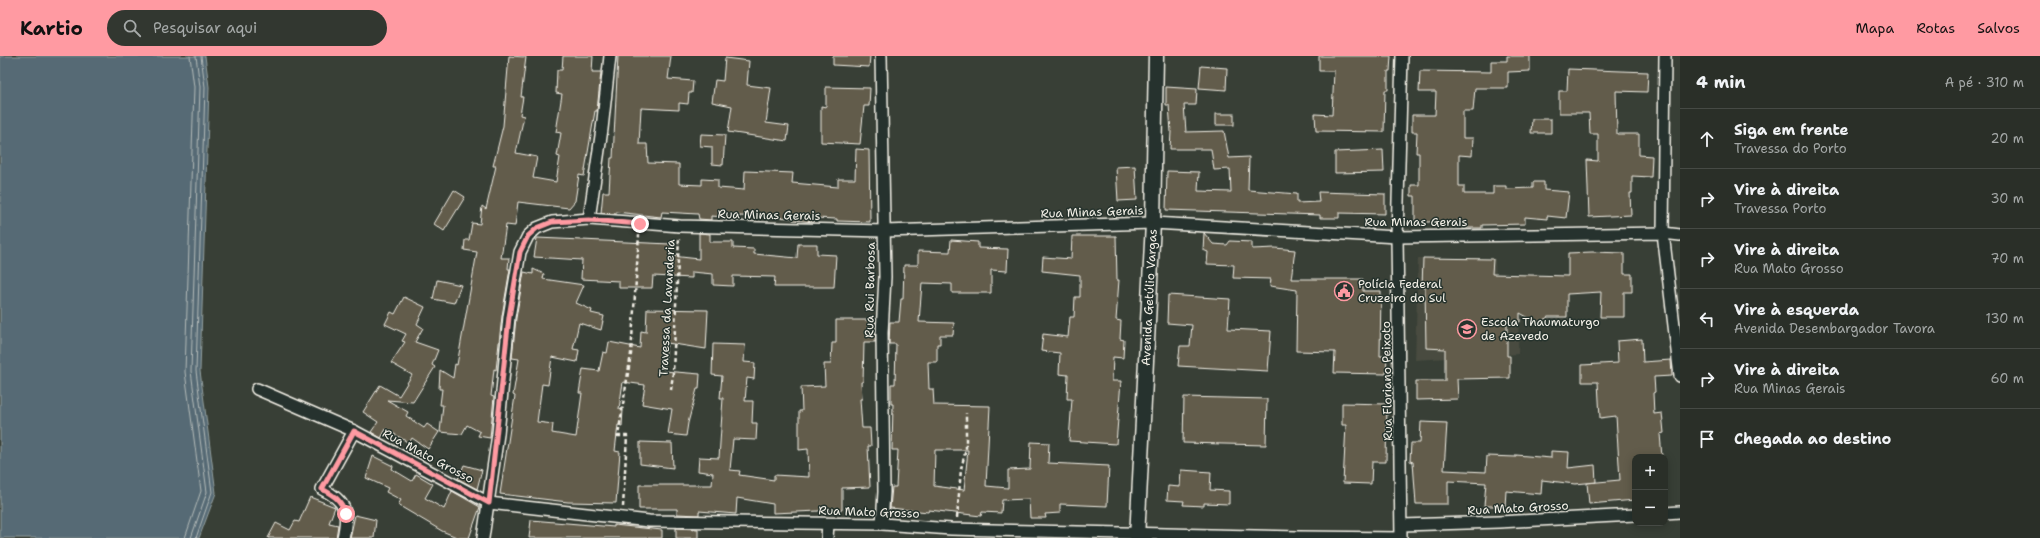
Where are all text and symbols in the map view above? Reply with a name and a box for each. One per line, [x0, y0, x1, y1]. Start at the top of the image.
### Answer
search box [107, 10, 387, 46]
text: Kartio [20, 16, 83, 41]
icon: search [121, 17, 143, 39]
text: Pesquisar aqui [153, 18, 257, 38]
text: Mapa [1855, 19, 1894, 37]
text: Rotas [1916, 19, 1955, 37]
text: Salvos [1977, 19, 2020, 37]
text: 4 min [1696, 71, 1746, 93]
text: A pé · 310 m [1945, 74, 2024, 91]
text: Siga em frente [1734, 120, 1849, 140]
icon: ahead [1696, 128, 1718, 150]
text: 20 m [1991, 130, 2024, 147]
text: Travessa do Porto [1734, 140, 1847, 157]
text: Vire à direita [1734, 180, 1839, 200]
icon: right [1696, 188, 1718, 210]
text: 30 m [1990, 190, 2024, 207]
text: Travessa Porto [1734, 200, 1826, 217]
street label: Rua Minas Gerais [1040, 202, 1144, 222]
street label: Rua Minas Gerais [717, 206, 821, 224]
street label: Rua Minas Gerais [1365, 214, 1468, 230]
route end [631, 215, 649, 233]
street label: Avenida Getúlio Vargas [1138, 228, 1161, 366]
street label: Travessa da Lavanderia [655, 238, 679, 377]
text: Vire à direita [1734, 240, 1839, 260]
street label: Rua Rui Barbosa [861, 241, 879, 338]
icon: right [1696, 248, 1718, 270]
text: 70 m [1990, 250, 2024, 267]
text: Rua Mato Grosso [1734, 260, 1844, 277]
place label: Polícia Federal Cruzeiro do Sul [1358, 276, 1446, 306]
public building icon: Polícia Federal Cruzeiro do Sul [1333, 280, 1355, 302]
text: Vire à esquerda [1734, 300, 1859, 320]
icon: left [1696, 308, 1718, 330]
text: 130 m [1986, 310, 2024, 327]
place label: Escola Thaumaturgo de Azevedo [1481, 314, 1600, 344]
school or university icon: Escola Thaumaturgo de Azevedo [1456, 318, 1478, 340]
text: Avenida Desembargador Tavora [1734, 320, 1935, 337]
street label: Rua Floriano Peixoto [1378, 321, 1396, 441]
text: Vire à direita [1734, 360, 1839, 380]
icon: right [1696, 368, 1718, 390]
text: 60 m [1991, 370, 2024, 387]
text: Rua Minas Gerais [1734, 380, 1846, 397]
street label: Rua Mato Grosso [380, 425, 476, 487]
icon: arrive [1696, 428, 1718, 450]
text: Chegada ao destino [1734, 429, 1891, 449]
map controls [1632, 454, 1668, 526]
button: + [1632, 454, 1668, 490]
button: − [1632, 490, 1668, 526]
street label: Rua Mato Grosso [1467, 497, 1569, 519]
street label: Rua Mato Grosso [818, 502, 920, 522]
route start [337, 505, 355, 523]

